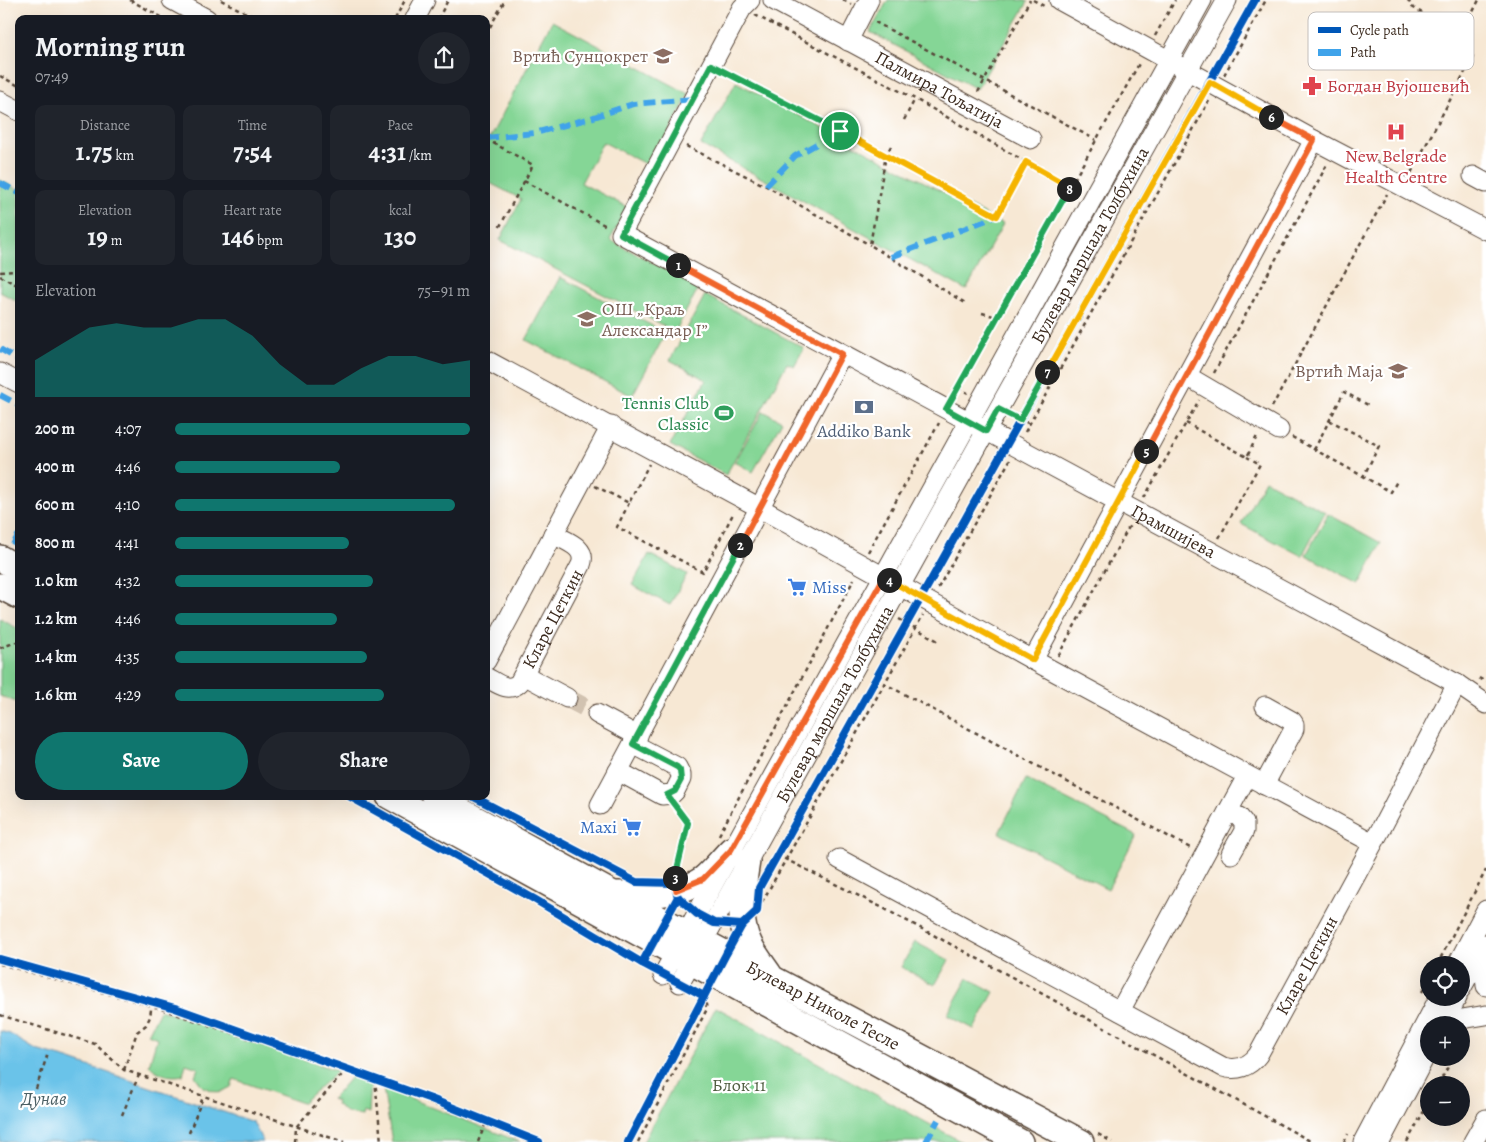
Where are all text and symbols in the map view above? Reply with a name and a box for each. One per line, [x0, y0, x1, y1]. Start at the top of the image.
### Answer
legend [1308, 12, 1474, 70]
text: Cycle path [1350, 21, 1410, 40]
text: Morning run [35, 28, 185, 66]
button: share [418, 32, 470, 84]
text: Path [1350, 43, 1377, 62]
place label: Вртић Сунцокрет [512, 44, 648, 68]
school or university icon: Вртић Сунцокрет [652, 45, 674, 67]
street label: Палмира Тољатија [871, 45, 1009, 134]
text: 07:49 [35, 66, 69, 88]
place label: Богдан Вујошевић [1327, 74, 1470, 98]
pharmacy icon: Богдан Вујошевић [1301, 75, 1323, 97]
pin: 6 [1258, 104, 1284, 130]
text: 6 [1268, 108, 1275, 127]
pin [819, 110, 861, 152]
text: Distance [80, 116, 130, 135]
text: Time [238, 116, 267, 135]
text: Pace [387, 116, 413, 135]
icon: arrive [826, 117, 854, 145]
hospital icon: New Belgrade Health Centre [1385, 121, 1407, 143]
text: 1.75 [76, 135, 113, 169]
text: 7:54 [233, 135, 272, 169]
text: 4:31 [368, 135, 406, 169]
street label: Булевар маршала Толбухина [1025, 142, 1155, 348]
place label: New Belgrade Health Centre [1345, 144, 1447, 189]
text: km [113, 146, 134, 165]
text: /km [406, 146, 432, 165]
pin: 8 [1056, 176, 1082, 202]
text: 8 [1066, 180, 1073, 199]
text: Elevation [78, 201, 132, 220]
text: Heart rate [223, 201, 282, 220]
text: kcal [389, 201, 411, 220]
text: 19 [87, 220, 108, 254]
text: 146 [222, 220, 254, 254]
text: 130 [384, 220, 416, 254]
text: m [108, 231, 122, 250]
text: bpm [254, 231, 283, 250]
pin: 1 [666, 252, 690, 278]
text: 1 [676, 256, 681, 275]
text: Elevation [35, 280, 96, 302]
text: 75–91 m [417, 280, 470, 302]
place label: ОШ „Краљ Александар I” [601, 297, 708, 342]
school or university icon: ОШ „Краљ Александар I” [576, 308, 598, 330]
place label: Вртић Маја [1295, 359, 1384, 383]
pin: 7 [1034, 360, 1060, 384]
school or university icon: Вртић Маја [1387, 360, 1409, 382]
text: 7 [1045, 363, 1050, 382]
place label: Tennis Club Classic [622, 391, 709, 436]
bank icon: Addiko Bank [853, 396, 875, 418]
sports icon: Tennis Club Classic [713, 402, 735, 424]
text: 200 m [35, 418, 75, 440]
text: 4:07 [115, 418, 141, 440]
place label: Addiko Bank [816, 419, 911, 443]
pin: 5 [1134, 438, 1158, 464]
text: 5 [1144, 442, 1149, 461]
text: 400 m [35, 456, 75, 478]
text: 4:46 [115, 456, 141, 478]
text: 600 m [35, 494, 75, 516]
text: 4:10 [115, 494, 140, 516]
street label: Грамшијева [1127, 499, 1221, 564]
text: 800 m [35, 532, 75, 554]
text: 4:41 [115, 532, 139, 554]
pin: 2 [728, 532, 752, 558]
text: 2 [737, 536, 744, 555]
street label: Кларе Цеткин [517, 565, 589, 673]
pin: 4 [876, 568, 902, 592]
text: 1.0 km [35, 570, 78, 592]
text: 4:32 [115, 570, 140, 592]
text: 4 [886, 571, 893, 590]
place label: Miss [812, 575, 847, 599]
supermarket icon: Miss [786, 576, 808, 598]
street label: Булевар маршала Толбухина [770, 600, 899, 807]
text: 1.2 km [35, 608, 77, 630]
text: 4:46 [115, 608, 141, 630]
text: 1.4 km [35, 646, 77, 668]
text: 4:35 [115, 646, 140, 668]
text: 1.6 km [35, 684, 77, 706]
text: 4:29 [115, 684, 141, 706]
button: Save [35, 732, 248, 790]
button: Share [258, 732, 470, 790]
place label: Maxi [580, 815, 617, 839]
supermarket icon: Maxi [621, 816, 643, 838]
pin: 3 [662, 866, 688, 890]
text: 3 [672, 869, 679, 888]
street label: Кларе Цеткин [1270, 912, 1343, 1019]
street label: Булевар Николе Тесле [742, 955, 904, 1056]
map controls [1420, 956, 1470, 1126]
button: locate [1420, 956, 1470, 1006]
button: + [1420, 1016, 1470, 1066]
park label: Блок 11 [712, 1073, 766, 1097]
button: − [1420, 1076, 1470, 1126]
water label: Дунав [19, 1086, 67, 1112]

